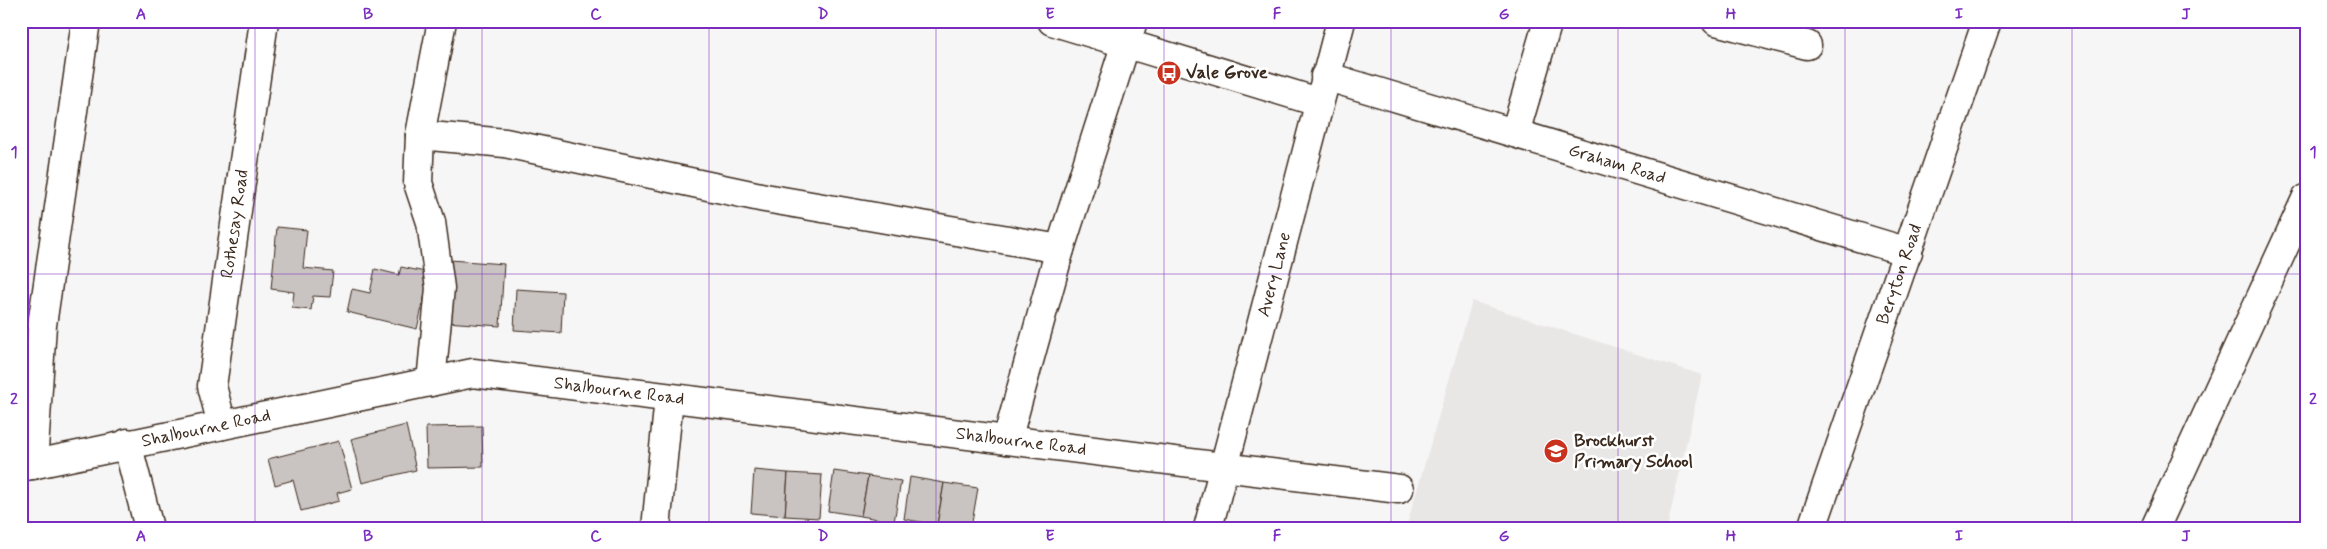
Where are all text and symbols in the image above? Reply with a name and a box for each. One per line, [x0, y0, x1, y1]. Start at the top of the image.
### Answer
text: A [136, 4, 146, 25]
text: B [363, 4, 373, 25]
text: C [590, 4, 602, 25]
text: D [817, 4, 829, 25]
text: E [1045, 4, 1055, 25]
text: F [1273, 4, 1282, 25]
text: G [1499, 4, 1510, 25]
text: H [1726, 4, 1737, 25]
text: I [1955, 4, 1964, 25]
text: J [2181, 4, 2191, 25]
bus stop icon: Vale Grove [1156, 60, 1182, 86]
place label: Vale Grove [1186, 61, 1268, 85]
street label: Graham Road [1565, 138, 1669, 190]
text: 1 [10, 142, 18, 163]
text: 1 [2309, 142, 2317, 163]
street label: Rothesay Road [215, 168, 255, 280]
street label: Beryton Road [1871, 221, 1928, 328]
street label: Avery Lane [1252, 230, 1297, 320]
street label: Shalbourne Road [552, 371, 686, 411]
text: 2 [10, 389, 18, 410]
text: 2 [2309, 389, 2317, 410]
street label: Shalbourne Road [139, 403, 273, 454]
street label: Shalbourne Road [954, 422, 1088, 462]
place label: Brockhurst Primary School [1574, 429, 1693, 474]
school or university icon: Brockhurst Primary School [1543, 438, 1569, 464]
text: A [136, 526, 146, 547]
text: B [363, 526, 373, 547]
text: C [590, 526, 602, 547]
text: D [817, 526, 829, 547]
text: E [1045, 526, 1055, 547]
text: F [1273, 526, 1282, 547]
text: G [1499, 526, 1510, 547]
text: H [1726, 526, 1737, 547]
text: I [1955, 526, 1964, 547]
text: J [2181, 526, 2191, 547]

